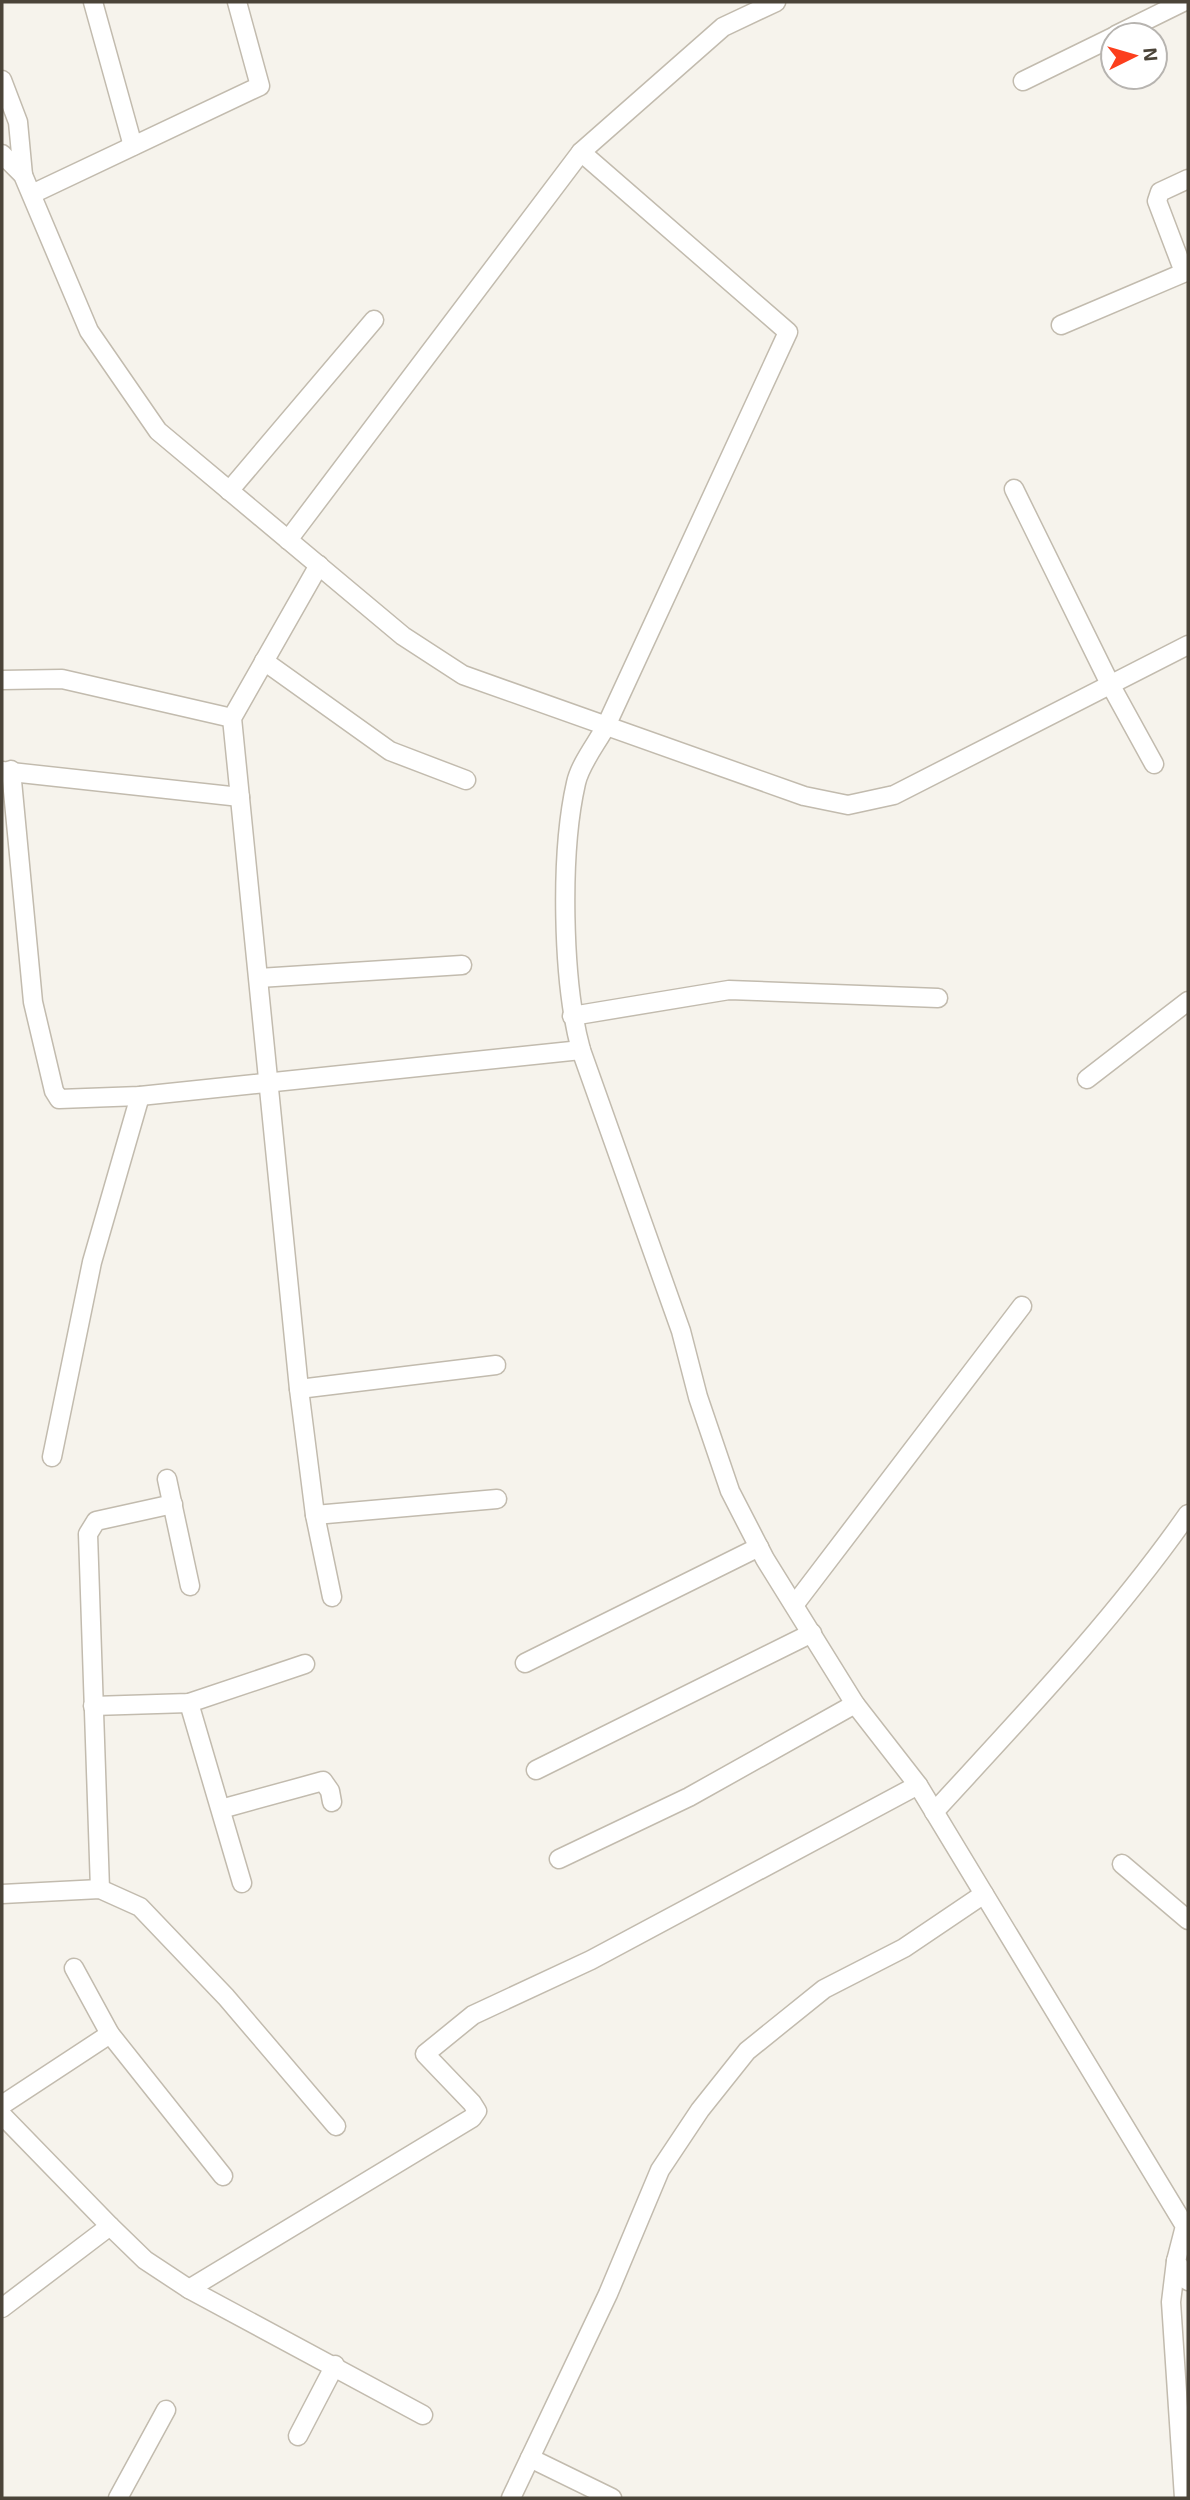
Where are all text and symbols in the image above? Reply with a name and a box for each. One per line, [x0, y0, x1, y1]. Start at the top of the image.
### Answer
north arrow [1099, 21, 1169, 91]
text: N [1139, 47, 1163, 62]

